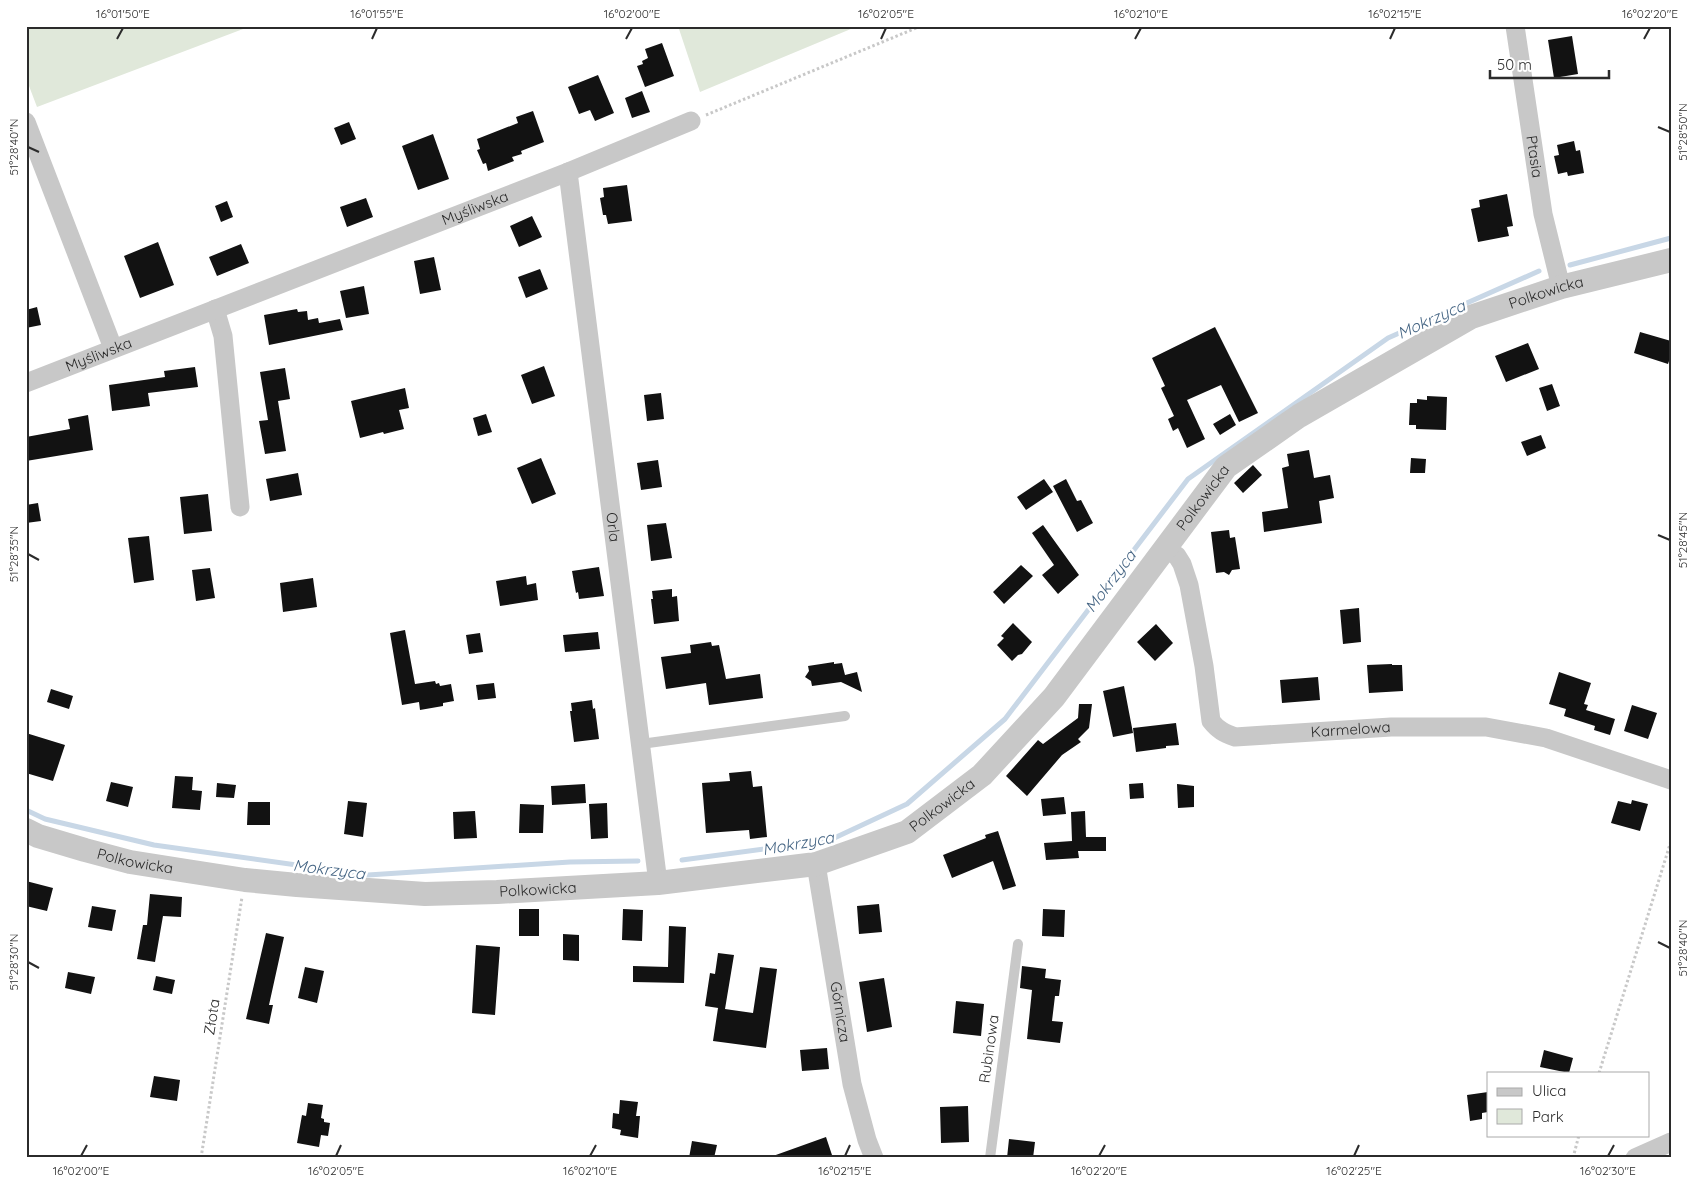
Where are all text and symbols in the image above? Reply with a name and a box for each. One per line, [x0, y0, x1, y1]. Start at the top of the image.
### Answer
text: 16°01'50"E [96, 6, 150, 21]
text: 16°01'55"E [350, 6, 404, 21]
text: 16°02'00"E [604, 6, 661, 21]
text: 16°02'05"E [858, 6, 914, 21]
text: 16°02'10"E [1114, 6, 1168, 21]
text: 16°02'15"E [1368, 6, 1422, 21]
text: 16°02'20"E [1622, 6, 1678, 21]
scale bar [1490, 48, 1608, 80]
text: 50 m [1497, 55, 1532, 74]
text: 51°28'50"N [1675, 103, 1690, 161]
text: 51°28'40"N [6, 118, 21, 176]
street label: Ptasia [1522, 134, 1547, 179]
street label: Myśliwska [439, 186, 511, 229]
street label: Polkowicka [1506, 272, 1585, 313]
water label: Mokrzyca [1394, 295, 1469, 343]
street label: Myśliwska [62, 333, 135, 376]
street label: Polkowicka [1172, 461, 1233, 534]
street label: Orla [602, 511, 625, 543]
text: 51°28'45"N [1675, 512, 1690, 568]
text: 51°28'35"N [6, 526, 21, 582]
water label: Mokrzyca [1080, 545, 1141, 616]
street label: Karmelowa [1310, 717, 1391, 741]
street label: Polkowicka [905, 774, 978, 836]
water label: Mokrzyca [761, 827, 837, 859]
street label: Polkowicka [95, 844, 175, 878]
water label: Mokrzyca [292, 855, 367, 883]
street label: Polkowicka [499, 878, 577, 901]
text: 51°28'40"N [1675, 919, 1690, 977]
text: 51°28'30"N [6, 933, 21, 991]
street label: Górnicza [826, 980, 855, 1044]
street label: Złota [199, 997, 224, 1036]
street label: Rubinowa [974, 1013, 1003, 1084]
legend [1487, 1072, 1650, 1136]
text: Ulica [1532, 1081, 1566, 1100]
text: Park [1532, 1107, 1564, 1126]
text: 16°02'00"E [53, 1163, 110, 1178]
text: 16°02'05"E [308, 1163, 364, 1178]
text: 16°02'10"E [563, 1163, 617, 1178]
text: 16°02'15"E [818, 1163, 872, 1178]
text: 16°02'20"E [1071, 1163, 1127, 1178]
text: 16°02'25"E [1326, 1163, 1382, 1178]
text: 16°02'30"E [1580, 1163, 1636, 1178]

